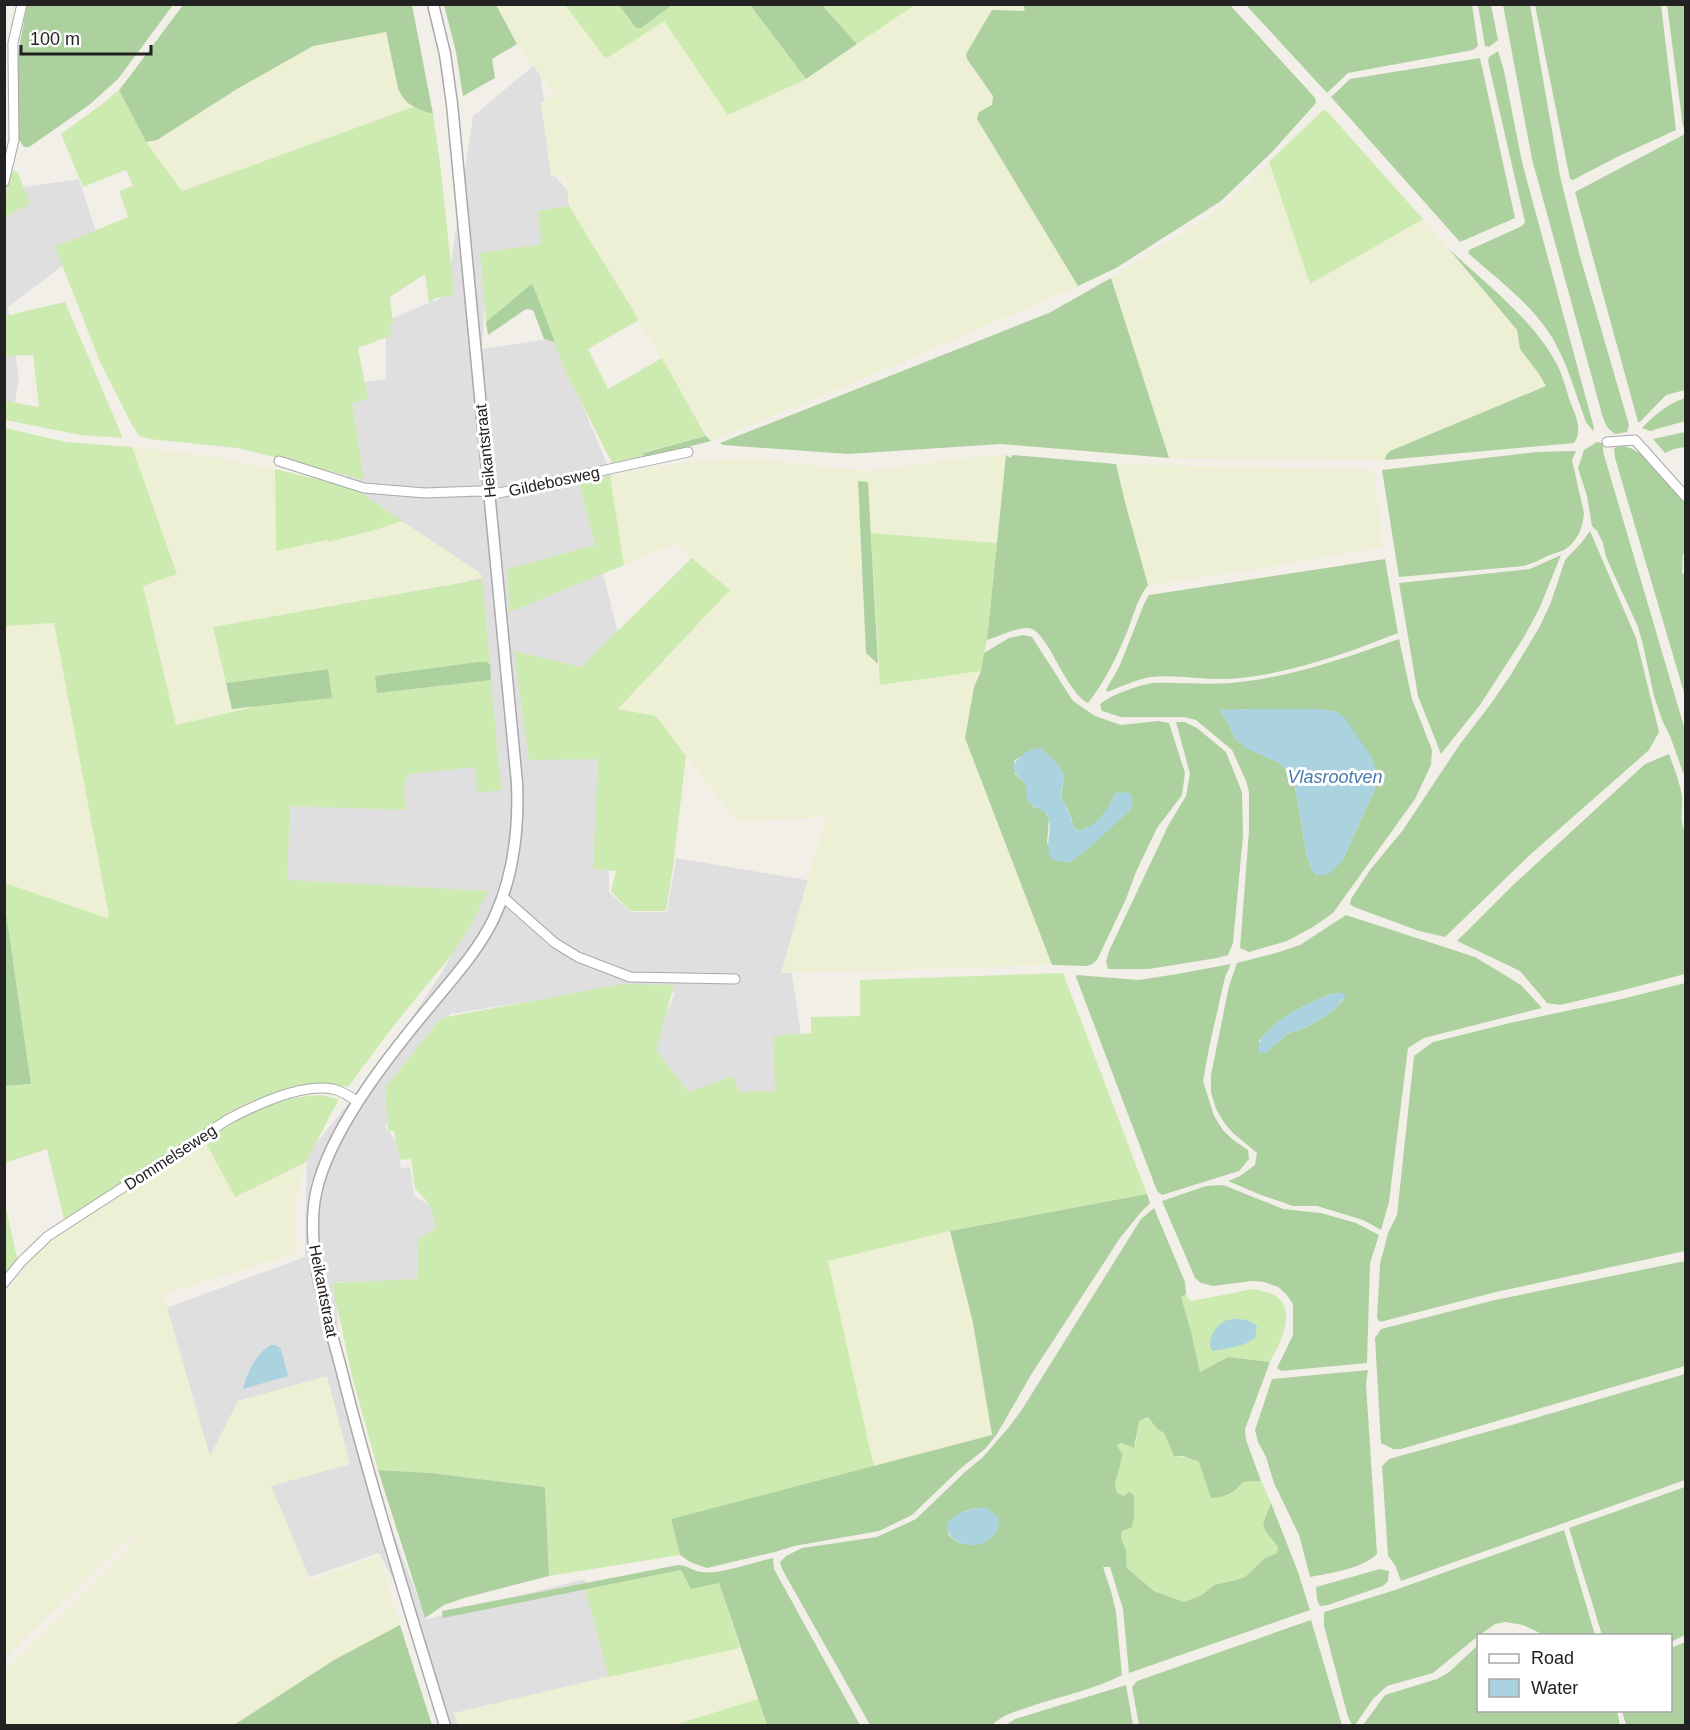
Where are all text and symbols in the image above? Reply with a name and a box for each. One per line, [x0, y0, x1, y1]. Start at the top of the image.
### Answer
scale bar [21, 18, 152, 56]
text: 100 m [30, 29, 80, 49]
street label: Heikantstraat [472, 403, 499, 499]
street label: Gildebosweg [507, 464, 601, 499]
water label: Vlasrootven [1287, 767, 1383, 787]
street label: Dommelseweg [121, 1121, 219, 1193]
street label: Heikantstraat [306, 1243, 341, 1340]
legend [1477, 1634, 1672, 1712]
text: Road [1531, 1648, 1574, 1668]
text: Water [1531, 1678, 1578, 1698]

